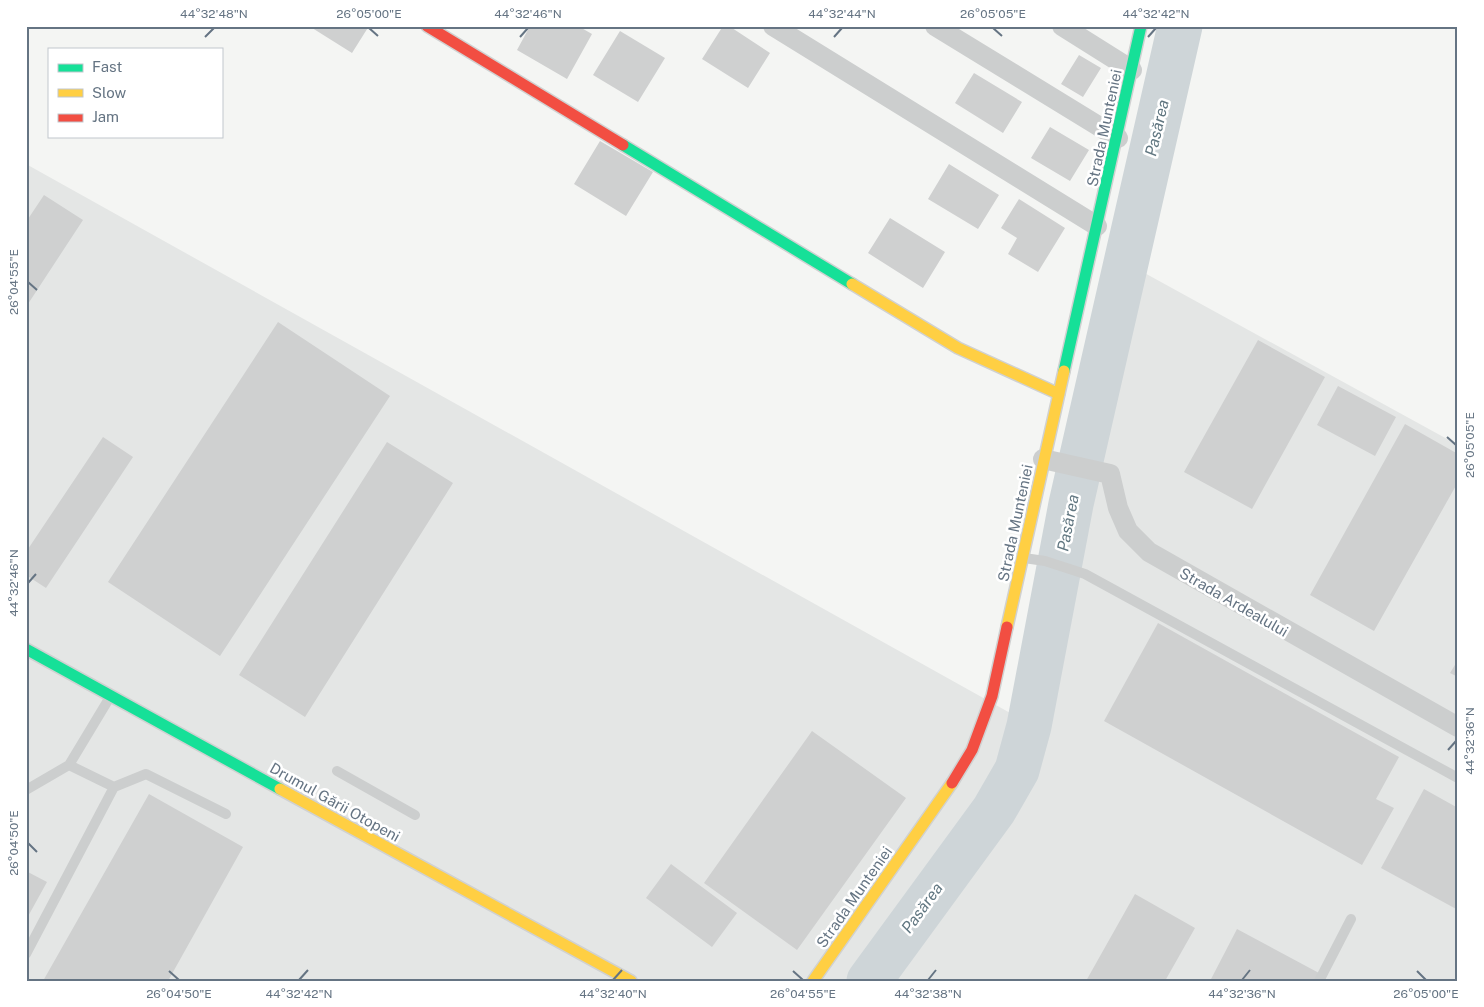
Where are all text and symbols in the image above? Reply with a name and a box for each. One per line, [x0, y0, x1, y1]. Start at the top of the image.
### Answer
text: 44°32'48"N [180, 7, 248, 21]
text: 26°05'00"E [336, 7, 402, 21]
text: 44°32'46"N [494, 7, 562, 21]
text: 44°32'44"N [808, 7, 876, 21]
text: 26°05'05"E [960, 7, 1026, 21]
text: 44°32'42"N [1122, 7, 1190, 21]
legend [48, 48, 222, 138]
text: Fast [92, 58, 122, 75]
street label: Strada Munteniei [1083, 68, 1125, 188]
text: Slow [92, 84, 127, 101]
water label: Pasărea [1141, 98, 1173, 158]
text: Jam [92, 108, 119, 125]
text: 26°04'55"E [7, 249, 21, 315]
text: 26°05'05"E [1463, 412, 1477, 478]
street label: Strada Munteniei [994, 463, 1036, 583]
water label: Pasărea [1053, 493, 1083, 553]
text: 44°32'46"N [7, 549, 21, 617]
street label: Strada Ardealului [1177, 564, 1291, 640]
text: 44°32'36"N [1463, 707, 1477, 775]
street label: Drumul Gării Otopeni [267, 759, 403, 845]
text: 26°04'50"E [7, 810, 21, 876]
street label: Strada Munteniei [813, 843, 895, 951]
water label: Pasărea [897, 879, 947, 937]
text: 26°04'50"E [146, 987, 212, 1001]
text: 44°32'42"N [265, 987, 333, 1001]
text: 44°32'40"N [579, 987, 647, 1001]
text: 26°04'55"E [770, 987, 836, 1001]
text: 44°32'38"N [894, 987, 962, 1001]
text: 44°32'36"N [1208, 987, 1276, 1001]
text: 26°05'00"E [1393, 987, 1459, 1001]

